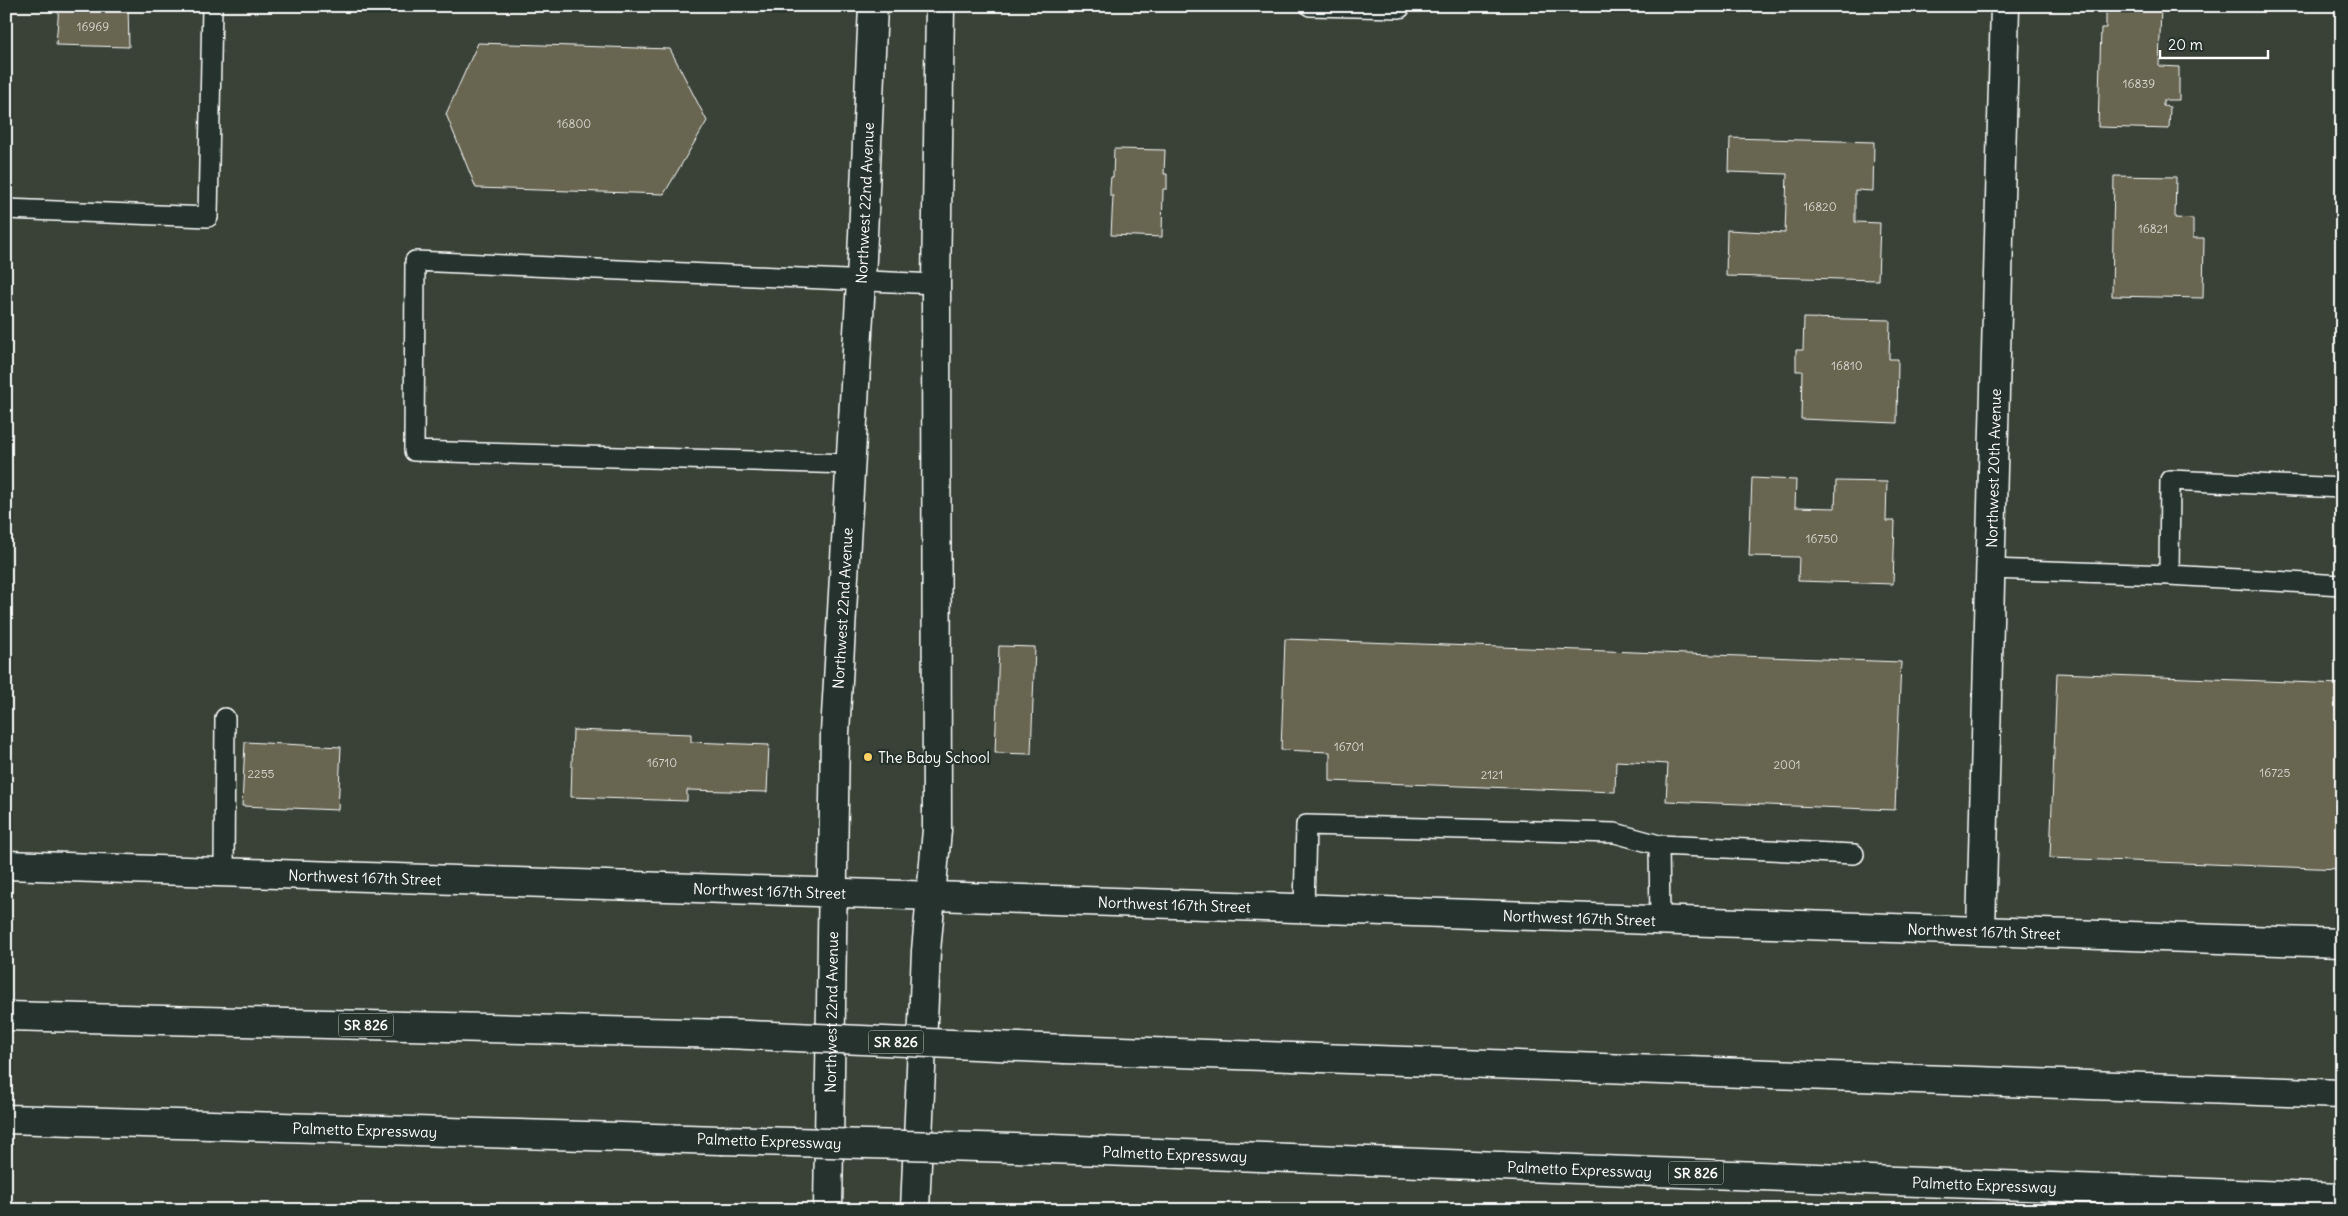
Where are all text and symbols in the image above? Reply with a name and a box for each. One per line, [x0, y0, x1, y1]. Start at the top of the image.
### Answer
house number: 16969 [77, 19, 109, 34]
scale bar [2160, 28, 2268, 60]
text: 20 m [2168, 35, 2203, 54]
house number: 16839 [2123, 76, 2155, 91]
house number: 16800 [557, 116, 591, 131]
street label: Northwest 22nd Avenue [851, 122, 877, 284]
house number: 16820 [1803, 199, 1837, 214]
house number: 16821 [2138, 221, 2168, 236]
house number: 16810 [1831, 358, 1863, 373]
street label: Northwest 20th Avenue [1981, 388, 2005, 548]
street label: Northwest 22nd Avenue [828, 527, 856, 690]
house number: 16750 [1806, 531, 1838, 546]
house number: 16701 [1334, 739, 1364, 754]
place label: The Baby School [878, 748, 990, 767]
marker: The Baby School [862, 751, 874, 763]
house number: 16710 [647, 755, 677, 770]
house number: 2001 [1773, 757, 1801, 772]
house number: 16725 [2259, 765, 2291, 780]
house number: 2255 [248, 766, 275, 781]
house number: 2121 [1481, 767, 1503, 782]
street label: Northwest 167th Street [288, 865, 442, 889]
street label: Northwest 167th Street [693, 878, 846, 903]
street label: Northwest 167th Street [1098, 892, 1251, 916]
street label: Northwest 167th Street [1502, 905, 1656, 930]
street label: Northwest 167th Street [1907, 919, 2061, 943]
street label: Northwest 22nd Avenue [820, 931, 842, 1093]
road number: SR 826 [338, 1014, 394, 1036]
road number: SR 826 [868, 1030, 924, 1054]
street label: Palmetto Expressway [292, 1118, 438, 1141]
street label: Palmetto Expressway [696, 1129, 842, 1153]
street label: Palmetto Expressway [1102, 1141, 1248, 1166]
street label: Palmetto Expressway [1507, 1157, 1652, 1181]
road number: SR 826 [1668, 1162, 1724, 1184]
street label: Palmetto Expressway [1912, 1172, 2057, 1197]

